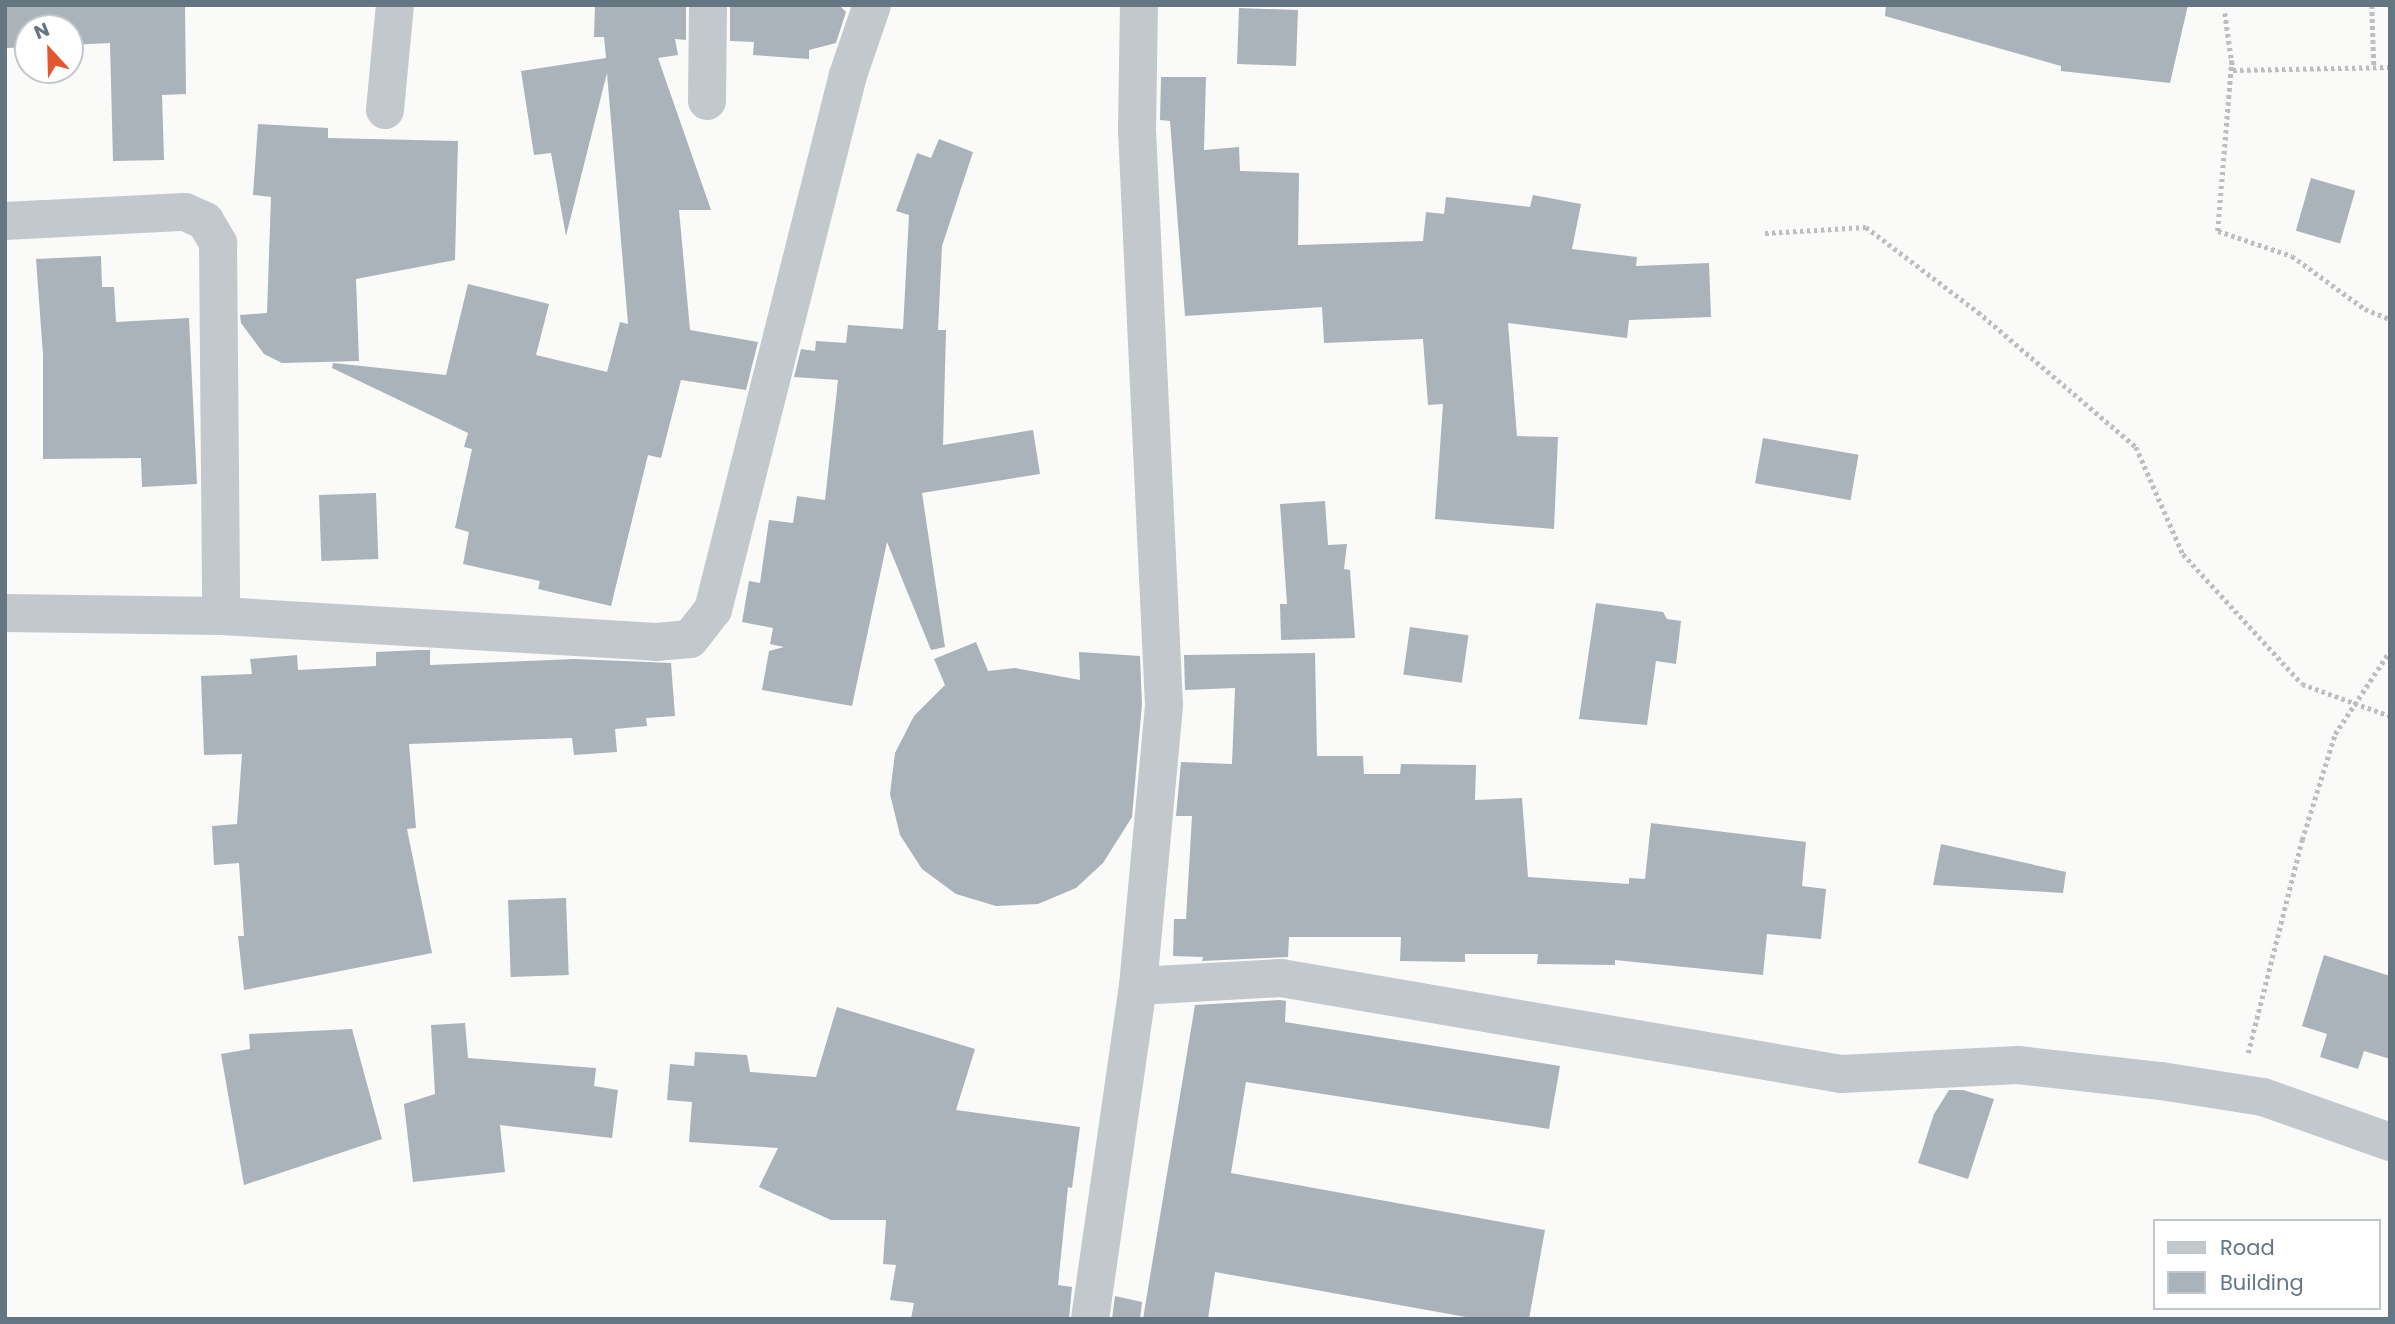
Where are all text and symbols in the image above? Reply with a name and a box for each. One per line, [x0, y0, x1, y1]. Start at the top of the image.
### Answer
north arrow [14, 14, 84, 84]
text: N [30, 16, 53, 46]
legend [2154, 1219, 2381, 1310]
text: Road [2220, 1233, 2275, 1262]
text: Building [2220, 1268, 2304, 1297]

